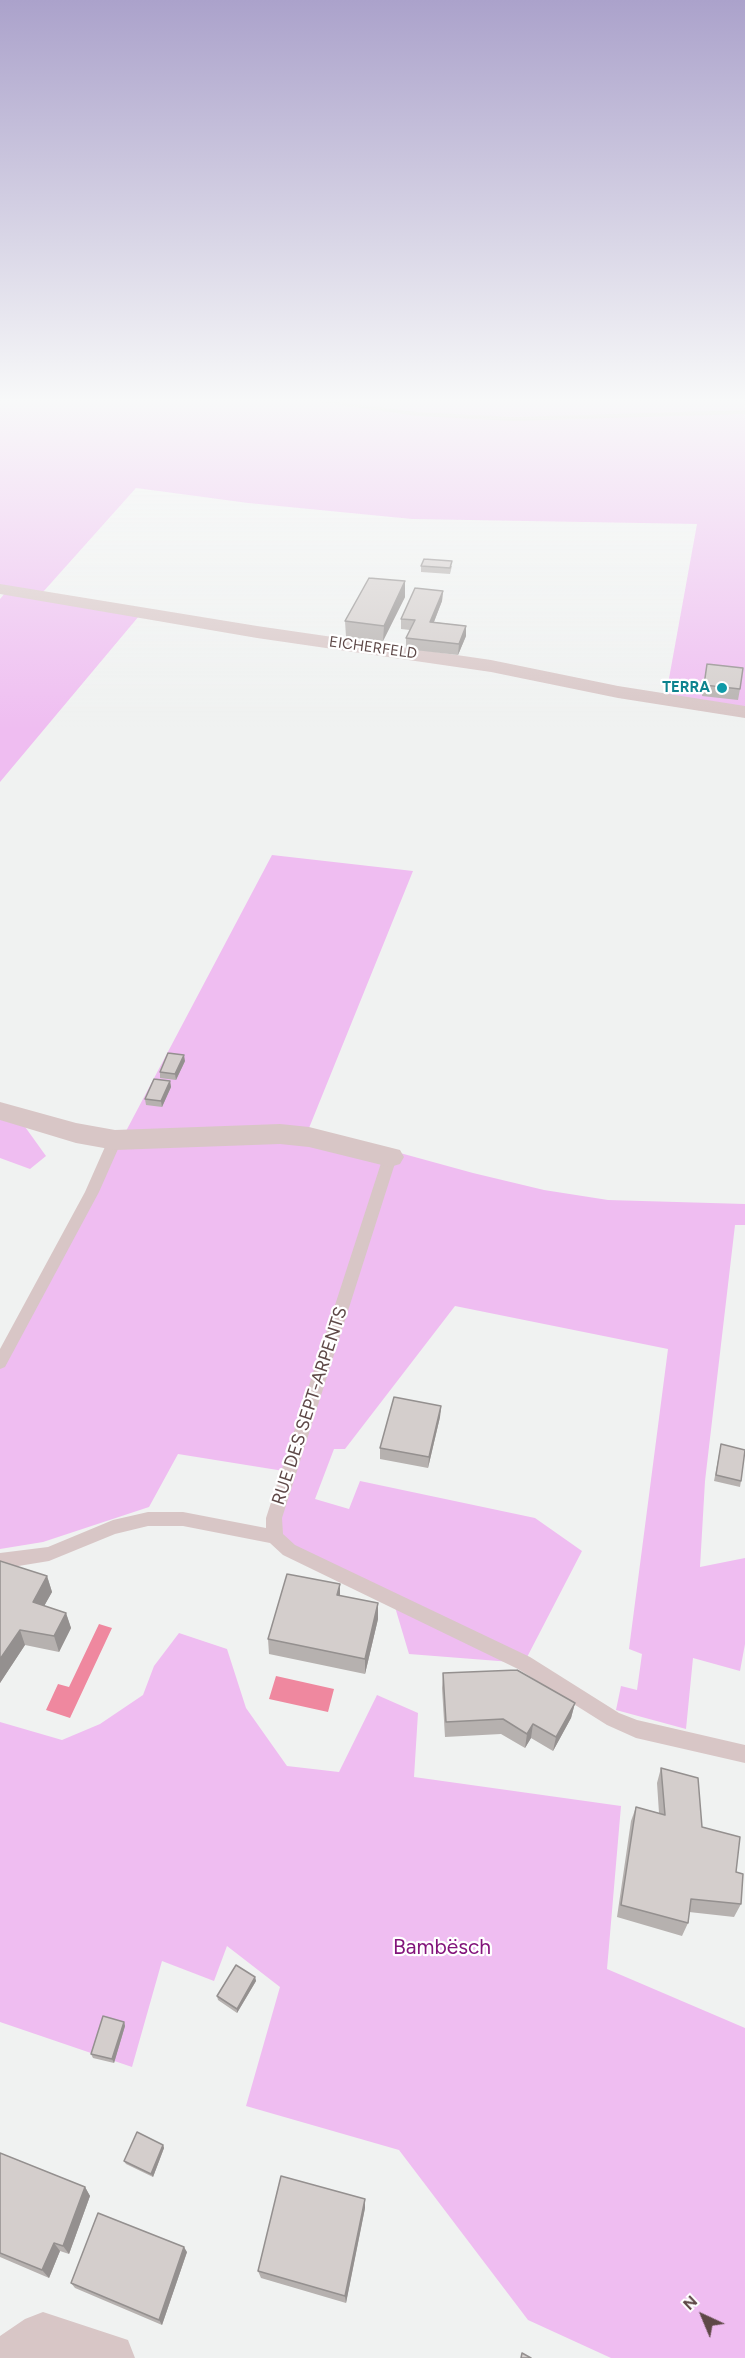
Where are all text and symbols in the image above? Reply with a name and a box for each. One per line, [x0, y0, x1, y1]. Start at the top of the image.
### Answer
street label: EICHERFELD [328, 633, 418, 663]
place label: TERRA [662, 679, 710, 697]
marker: TERRA [715, 681, 729, 695]
street label: RUE DES SEPT-ARPENTS [268, 1304, 352, 1508]
park label: Bambësch [393, 1935, 491, 1961]
north arrow [673, 2286, 733, 2346]
text: N [679, 2292, 701, 2314]

